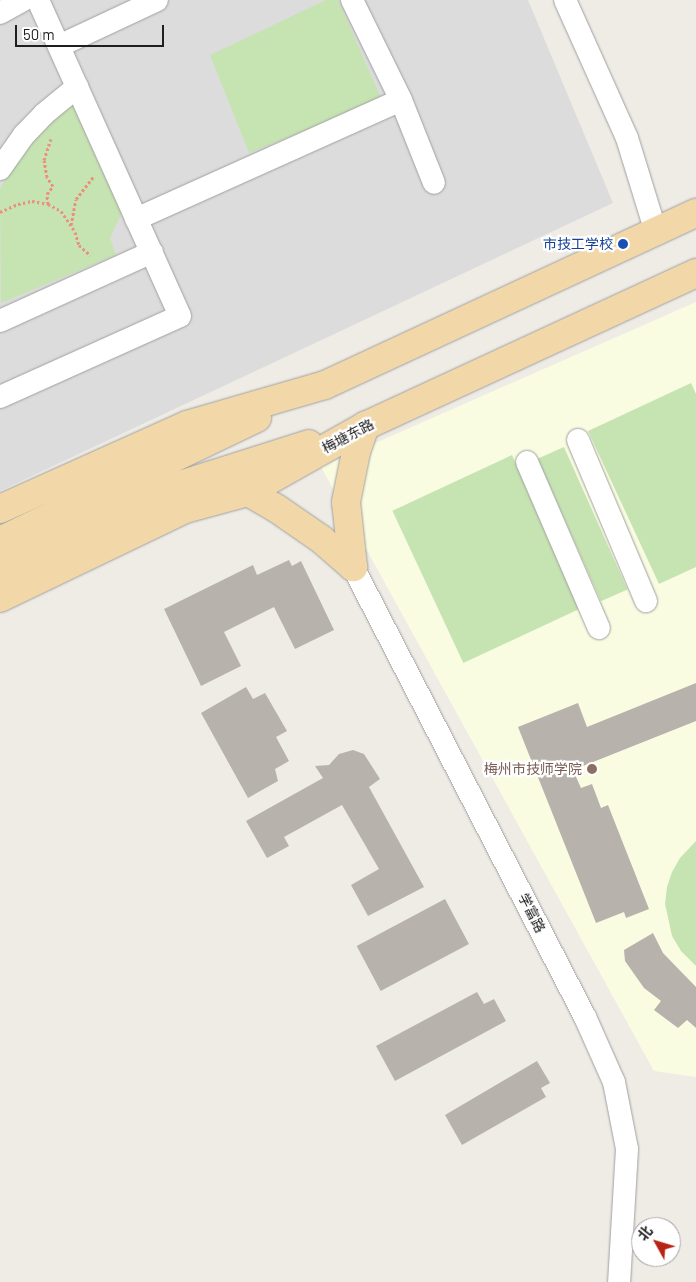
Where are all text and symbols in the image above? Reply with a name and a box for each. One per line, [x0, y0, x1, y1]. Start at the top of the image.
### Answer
scale bar [18, 15, 166, 47]
text: 50 m [23, 25, 55, 43]
place label: 市技工学校 [543, 236, 613, 252]
marker: 市技工学校 [617, 238, 629, 250]
street label: 梅塘东路 [319, 415, 377, 457]
place label: 梅州市技师学院 [484, 761, 582, 777]
marker: 梅州市技师学院 [586, 763, 598, 775]
street label: 学富路 [515, 890, 549, 936]
north arrow [631, 1217, 681, 1267]
text: 北 [634, 1222, 656, 1244]

